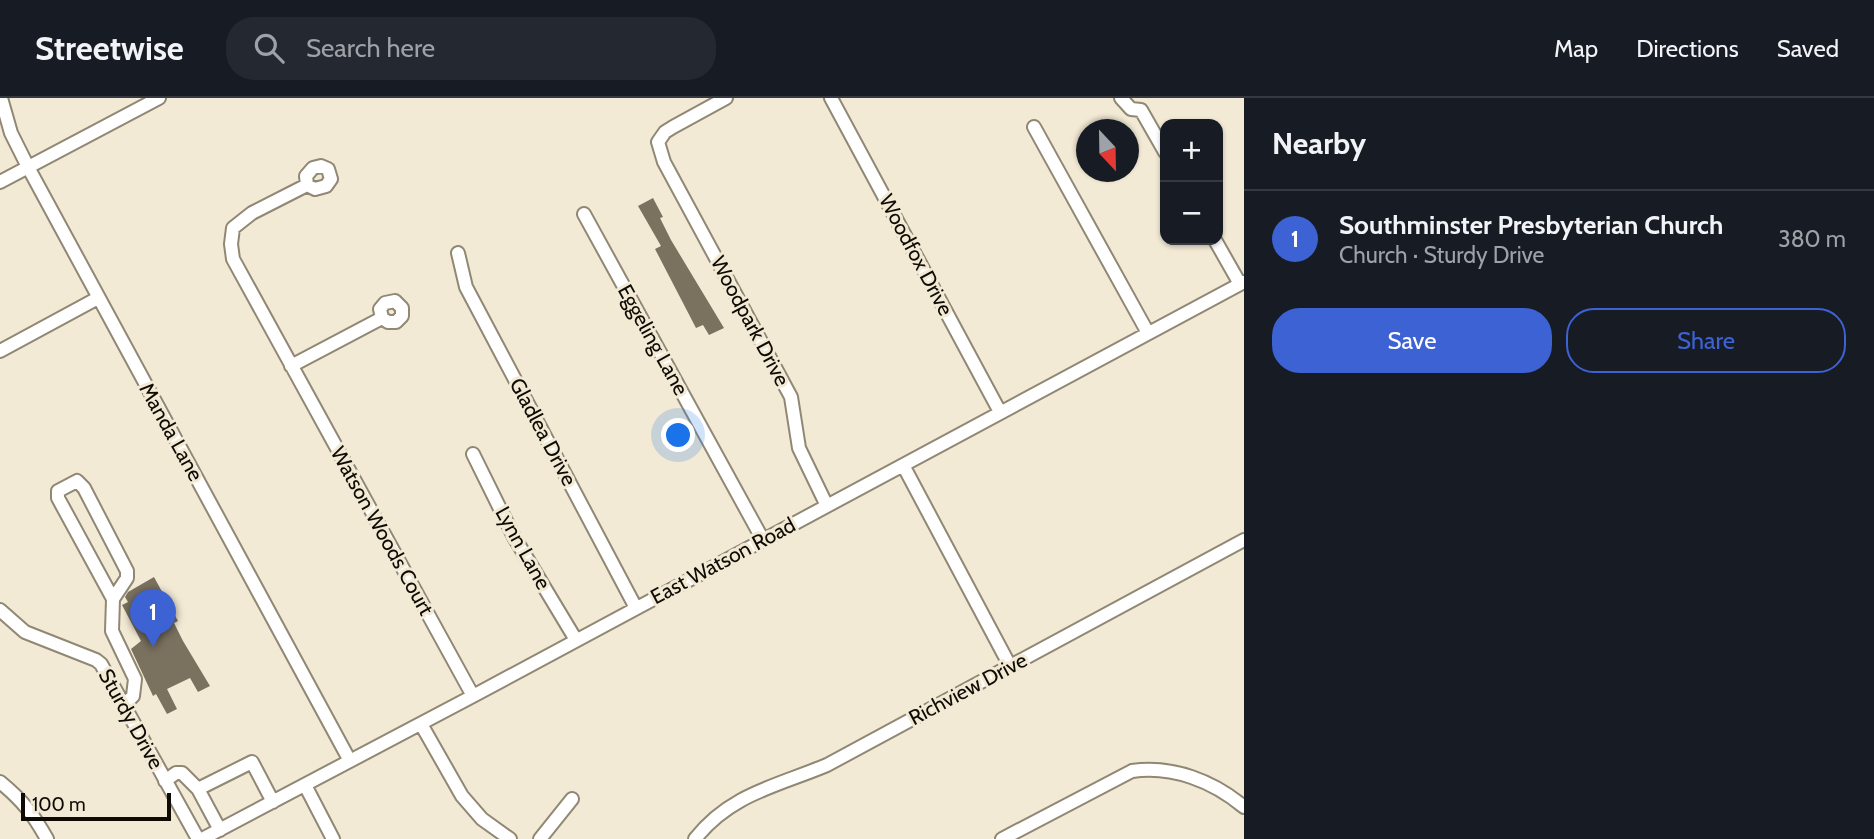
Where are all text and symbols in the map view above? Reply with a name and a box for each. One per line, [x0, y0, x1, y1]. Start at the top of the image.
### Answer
search box [226, 17, 716, 80]
text: Streetwise [35, 28, 184, 68]
icon: search [250, 29, 288, 67]
text: Search here [306, 32, 435, 64]
text: Map [1554, 34, 1598, 63]
text: Directions [1636, 34, 1739, 63]
text: Saved [1777, 34, 1839, 63]
north arrow [1076, 119, 1139, 182]
map controls [1160, 119, 1223, 245]
button: + [1160, 119, 1223, 182]
text: Nearby [1272, 125, 1366, 162]
button: − [1160, 182, 1223, 245]
street label: Woodfox Drive [874, 190, 959, 320]
text: Southminster Presbyterian Church [1339, 209, 1723, 241]
text: 1 [1291, 225, 1299, 253]
text: 380 m [1778, 225, 1846, 253]
text: Church · Sturdy Drive [1339, 241, 1544, 269]
street label: Woodpark Drive [706, 252, 795, 390]
street label: Eggeling Lane [613, 280, 694, 400]
button: Save [1272, 308, 1552, 373]
button: Share [1566, 308, 1846, 373]
street label: Gladlea Drive [505, 374, 582, 490]
street label: Manda Lane [134, 378, 209, 485]
your location [661, 418, 695, 452]
street label: Watson Woods Court [326, 442, 439, 619]
street label: Lynn Lane [490, 502, 557, 594]
street label: East Watson Road [646, 512, 799, 609]
pin: 1 [130, 589, 176, 647]
street label: Richview Drive [904, 647, 1031, 730]
street label: Sturdy Drive [94, 664, 169, 773]
scale bar [21, 790, 172, 822]
text: 100 m [32, 793, 86, 816]

